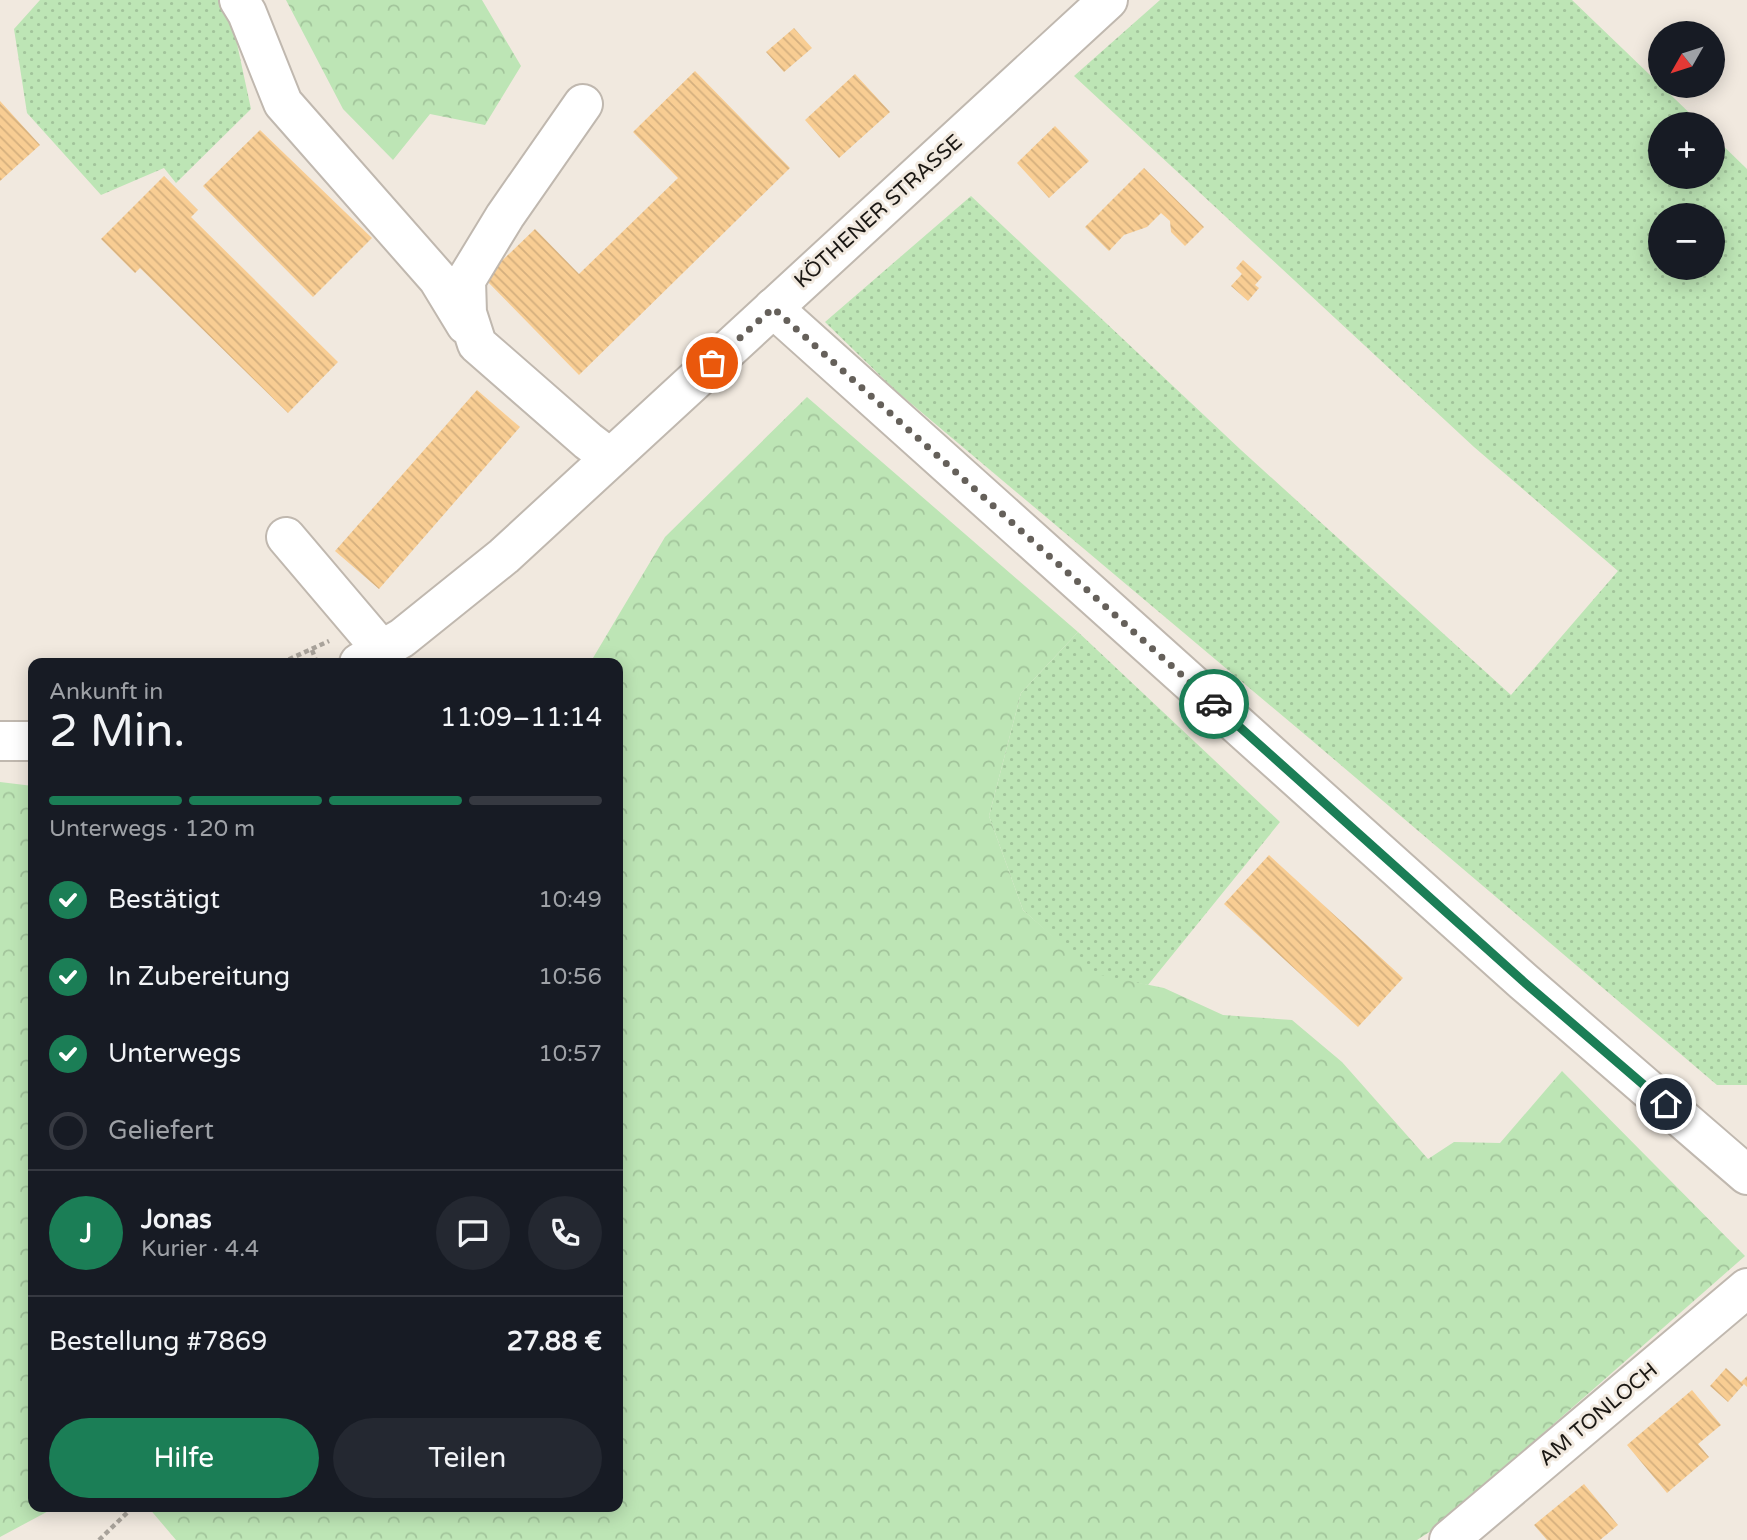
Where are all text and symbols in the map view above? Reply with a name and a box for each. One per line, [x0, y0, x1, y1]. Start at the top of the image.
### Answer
north arrow [1648, 21, 1726, 98]
map controls [1648, 21, 1725, 280]
button: + [1648, 112, 1725, 189]
street label: KÖTHENER STRASSE [789, 129, 968, 293]
button: − [1648, 203, 1725, 280]
pin [682, 333, 742, 393]
icon: bag [693, 344, 731, 382]
courier [1179, 669, 1249, 739]
text: Ankunft in [49, 678, 163, 706]
icon: car [1195, 685, 1233, 723]
text: 11:09–11:14 [440, 702, 602, 733]
text: 2 Min. [49, 704, 185, 759]
text: Unterwegs · 120 m [49, 815, 255, 843]
icon: check [49, 881, 87, 919]
text: Bestätigt [108, 884, 220, 915]
text: 10:49 [538, 886, 602, 914]
icon: check [49, 958, 87, 996]
text: In Zubereitung [108, 961, 290, 992]
text: 10:56 [538, 963, 602, 991]
icon: check [49, 1035, 87, 1073]
text: Unterwegs [108, 1038, 241, 1069]
text: 10:57 [538, 1040, 602, 1068]
pin [1636, 1074, 1696, 1134]
icon: home [1647, 1085, 1685, 1123]
text: Geliefert [108, 1115, 214, 1146]
button: chat [436, 1196, 510, 1270]
button: phone [528, 1196, 602, 1270]
text: Jonas [141, 1204, 212, 1235]
text: J [80, 1218, 92, 1249]
text: Kurier · 4.4 [141, 1235, 259, 1263]
text: Bestellung #7869 [49, 1326, 267, 1357]
text: 27.88 € [507, 1326, 602, 1357]
street label: AM TONLOCH [1534, 1357, 1663, 1471]
button: Hilfe [49, 1418, 319, 1498]
button: Teilen [333, 1418, 602, 1498]

